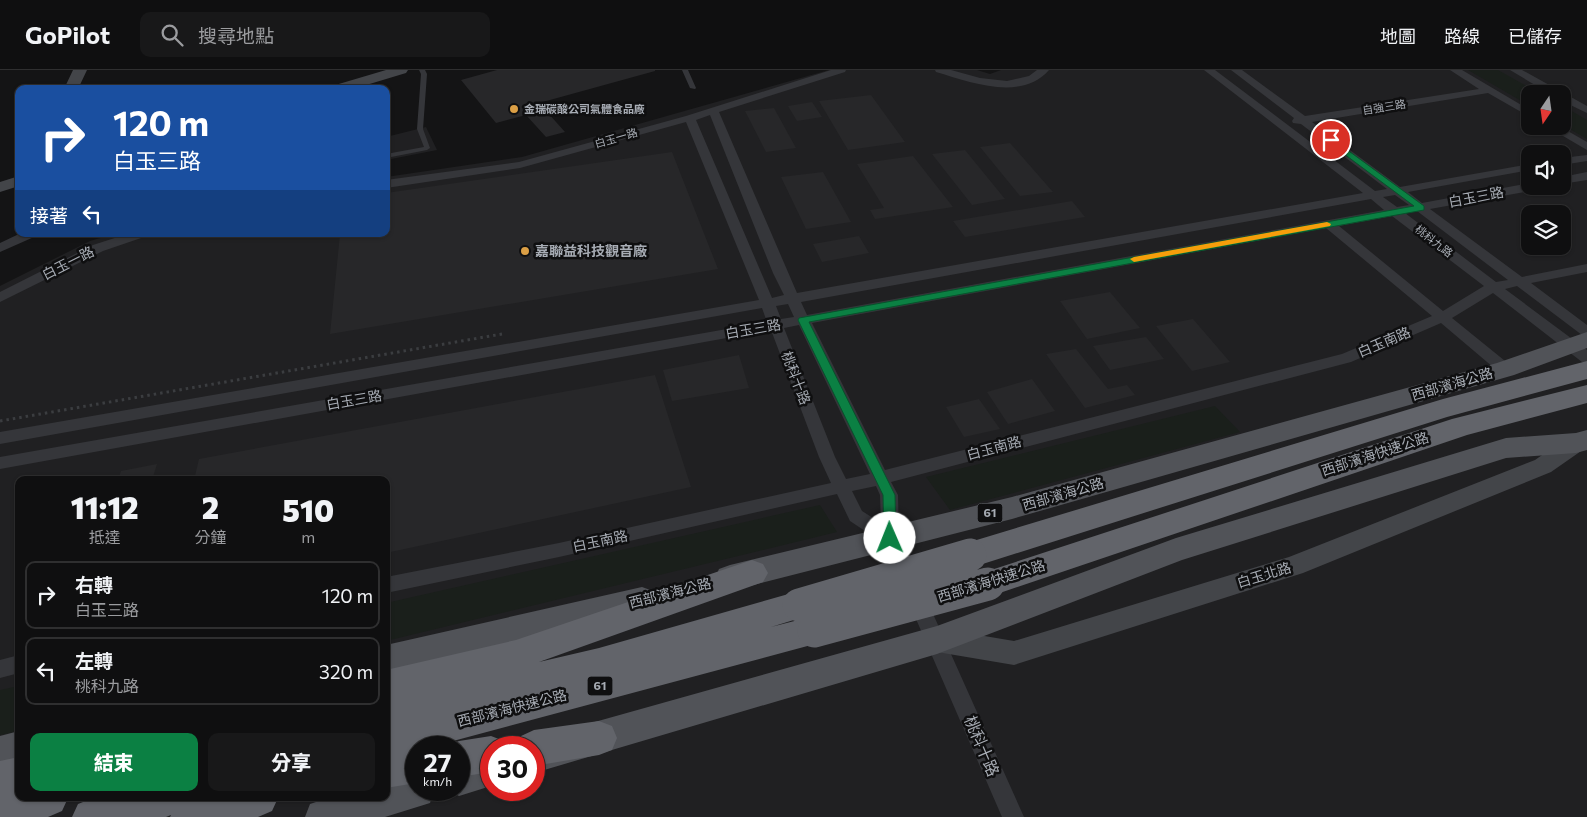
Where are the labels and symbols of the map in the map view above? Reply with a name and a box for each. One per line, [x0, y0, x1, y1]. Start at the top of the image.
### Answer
north arrow [1521, 85, 1571, 135]
street label: 自強三路 [1361, 97, 1407, 116]
place label: 金瑞碳酸公司氣體食品廠 [524, 102, 645, 115]
marker: 金瑞碳酸公司氣體食品廠 [508, 103, 520, 115]
pin [1310, 119, 1352, 161]
street label: 白玉一路 [593, 125, 639, 150]
street label: 白玉三路 [1447, 183, 1505, 210]
street label: 桃科九路 [1413, 222, 1456, 259]
street label: 白玉一路 [39, 242, 97, 283]
place label: 嘉聯益科技觀音廠 [535, 242, 647, 259]
marker: 嘉聯益科技觀音廠 [519, 245, 531, 257]
street label: 白玉三路 [724, 315, 782, 342]
street label: 白玉南路 [1355, 323, 1413, 360]
street label: 桃科十路 [778, 349, 814, 407]
street label: 西部濱海公路 [1409, 364, 1495, 403]
street label: 白玉三路 [325, 386, 383, 413]
street label: 西部濱海快速公路 [1319, 428, 1431, 479]
street label: 白玉南路 [965, 432, 1023, 463]
street label: 西部濱海公路 [1020, 474, 1106, 513]
road number: 61 [978, 503, 1002, 522]
position arrow [863, 511, 915, 563]
street label: 白玉南路 [571, 526, 629, 555]
street label: 西部濱海快速公路 [935, 556, 1047, 605]
street label: 白玉北路 [1235, 558, 1293, 591]
street label: 西部濱海公路 [627, 574, 713, 611]
road number: 61 [588, 676, 612, 696]
street label: 西部濱海快速公路 [455, 686, 568, 729]
street label: 桃科十路 [961, 713, 1004, 779]
speed limit sign: 30 [480, 736, 545, 801]

